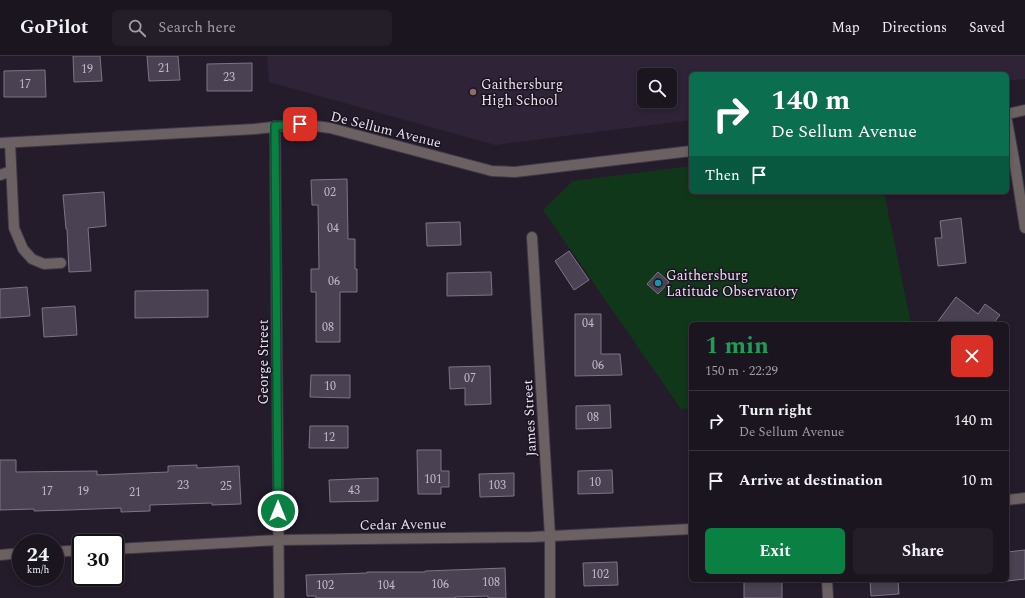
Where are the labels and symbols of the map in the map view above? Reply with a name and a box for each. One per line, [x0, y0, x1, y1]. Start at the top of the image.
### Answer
house number: 21 [158, 59, 170, 78]
house number: 19 [81, 60, 93, 79]
house number: 23 [223, 68, 235, 87]
place label: Gaithersburg High School [481, 74, 563, 111]
house number: 17 [19, 75, 31, 94]
marker: Gaithersburg High School [468, 87, 478, 97]
street label: De Sellum Avenue [328, 106, 444, 153]
pin [283, 107, 317, 141]
house number: 02 [324, 183, 336, 202]
house number: 04 [327, 219, 339, 238]
place label: Gaithersburg Latitude Observatory [666, 265, 799, 302]
house number: 06 [328, 272, 340, 291]
marker: Gaithersburg Latitude Observatory [653, 278, 663, 288]
house number: 04 [582, 314, 594, 333]
house number: 08 [322, 318, 334, 337]
street label: George Street [253, 319, 274, 405]
house number: 06 [592, 356, 604, 375]
house number: 07 [464, 369, 476, 388]
house number: 10 [324, 377, 336, 396]
street label: James Street [517, 379, 542, 457]
house number: 08 [587, 408, 599, 427]
house number: 12 [323, 428, 335, 447]
house number: 101 [424, 470, 442, 489]
house number: 10 [589, 473, 601, 492]
house number: 23 [177, 476, 189, 495]
house number: 103 [488, 476, 506, 495]
house number: 25 [220, 477, 232, 496]
house number: 43 [348, 481, 360, 500]
house number: 17 [41, 482, 53, 501]
house number: 19 [77, 482, 89, 501]
house number: 21 [129, 483, 141, 502]
position arrow [257, 490, 299, 532]
street label: Cedar Avenue [359, 513, 447, 536]
speed limit sign: 30 [72, 534, 124, 586]
house number: 102 [591, 565, 609, 584]
house number: 108 [482, 573, 500, 592]
house number: 106 [431, 575, 449, 594]
house number: 102 [316, 576, 334, 595]
house number: 104 [377, 576, 395, 595]

